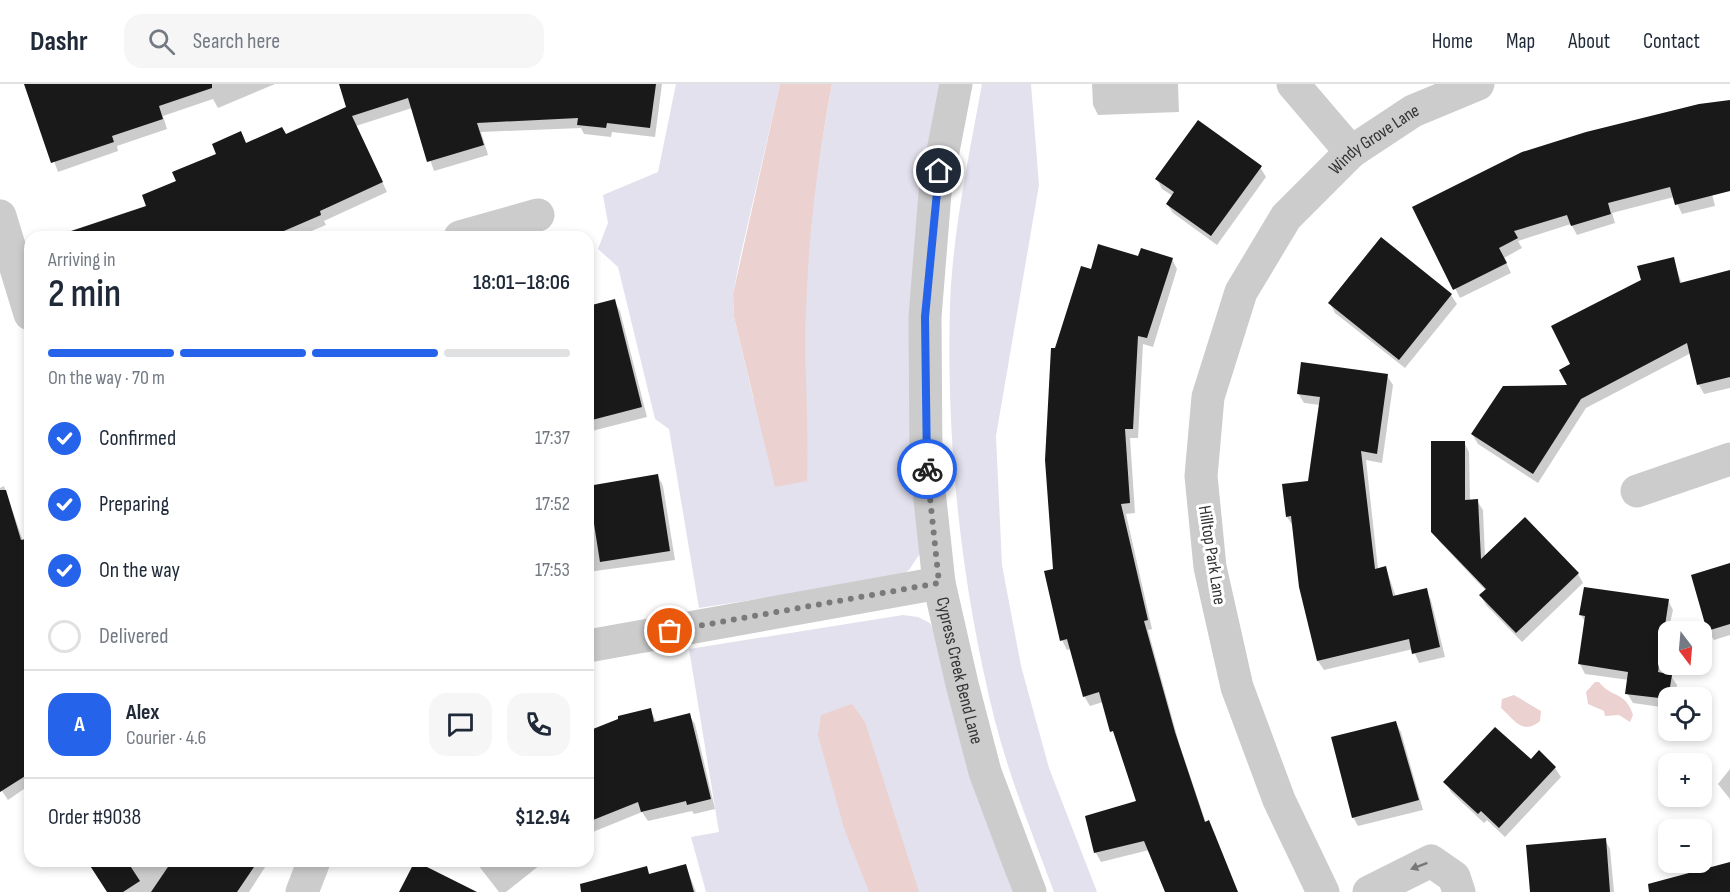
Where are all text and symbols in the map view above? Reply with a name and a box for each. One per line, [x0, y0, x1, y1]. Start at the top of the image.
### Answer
search box [124, 14, 544, 68]
text: Dashr [30, 25, 88, 58]
icon: search [145, 25, 178, 58]
text: Search here [193, 28, 280, 55]
text: Home [1432, 29, 1473, 54]
text: Map [1506, 29, 1535, 54]
text: About [1568, 29, 1610, 54]
text: Contact [1643, 29, 1700, 54]
street label: Windy Grove Lane [1324, 99, 1422, 179]
pin [913, 145, 964, 196]
icon: home [922, 154, 955, 187]
text: Arriving in [48, 248, 116, 272]
text: 18:01–18:06 [473, 269, 570, 296]
text: 2 min [48, 271, 121, 318]
text: On the way · 70 m [48, 366, 165, 390]
icon: check [48, 422, 81, 455]
text: Confirmed [99, 425, 176, 452]
text: 17:37 [535, 426, 570, 450]
courier [897, 439, 957, 499]
icon: bike [911, 453, 944, 486]
icon: check [48, 488, 81, 521]
text: Preparing [99, 491, 169, 518]
text: 17:52 [535, 492, 570, 516]
street label: Hilltop Park Lane [1194, 504, 1230, 606]
icon: check [48, 554, 81, 587]
text: On the way [99, 557, 180, 584]
text: 17:53 [535, 558, 570, 582]
street label: Cypress Creek Bend Lane [932, 595, 988, 746]
pin [644, 605, 695, 656]
icon: bag [653, 614, 686, 647]
north arrow [1658, 621, 1712, 675]
map controls [1658, 621, 1712, 873]
text: Delivered [99, 623, 168, 650]
button: locate [1658, 687, 1712, 741]
button: chat [429, 693, 492, 756]
button: phone [507, 693, 570, 756]
text: Alex [126, 699, 159, 726]
text: A [74, 711, 85, 738]
text: Courier · 4.6 [126, 726, 206, 750]
button: + [1658, 753, 1712, 807]
text: Order #9038 [48, 804, 141, 831]
text: $12.94 [515, 804, 570, 831]
button: − [1658, 819, 1712, 873]
one-way arrow [1410, 862, 1428, 872]

